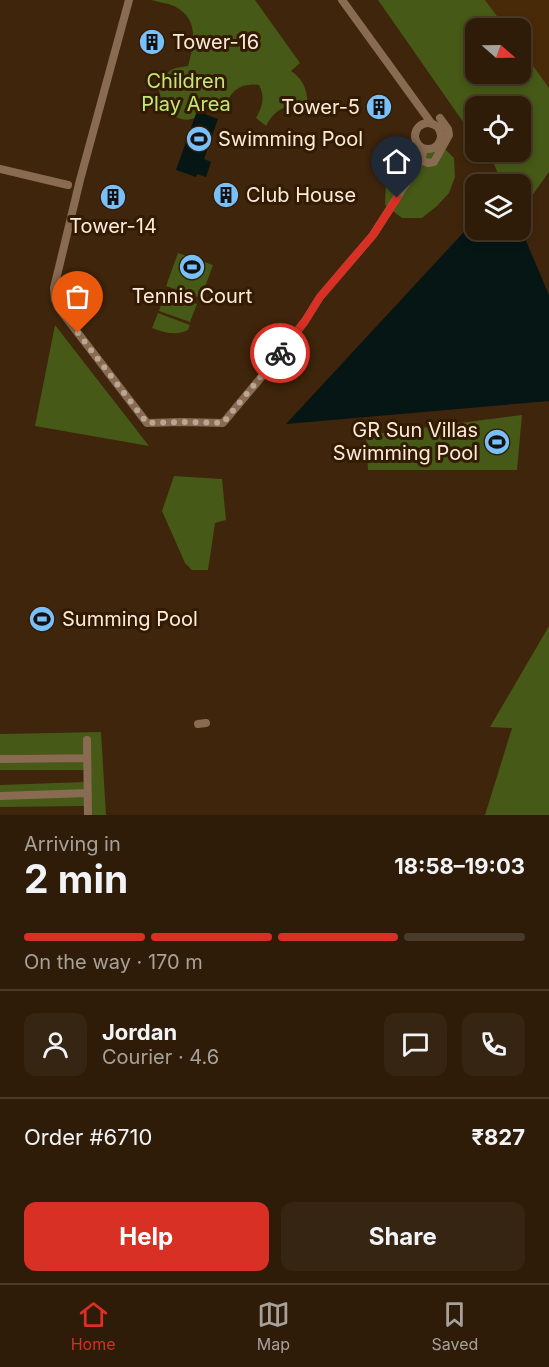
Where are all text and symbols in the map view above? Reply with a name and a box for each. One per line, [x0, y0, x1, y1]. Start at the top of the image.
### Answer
north arrow [465, 18, 531, 84]
map controls [465, 18, 531, 240]
building icon: Tower-16 [137, 27, 167, 57]
place label: Tower-16 [172, 30, 259, 54]
park label: Children Play Area [141, 69, 231, 116]
building icon: Tower-5 [364, 92, 394, 122]
place label: Tower-5 [281, 95, 360, 119]
button: locate [465, 96, 531, 162]
sports icon: Swimming Pool [184, 124, 214, 154]
place label: Swimming Pool [218, 127, 363, 151]
pin [371, 136, 422, 198]
icon: home [380, 145, 413, 178]
button: layers [465, 174, 531, 240]
building icon: Club House [211, 180, 241, 210]
building icon: Tower-14 [98, 182, 128, 212]
place label: Club House [246, 183, 356, 207]
place label: Tower-14 [69, 214, 157, 238]
sports icon: Tennis Court [177, 252, 207, 282]
pin [52, 271, 103, 333]
icon: bag [61, 280, 94, 313]
place label: Tennis Court [132, 284, 253, 308]
courier [250, 323, 310, 383]
icon: bike [264, 337, 297, 370]
place label: GR Sun Villas Swimming Pool [333, 418, 478, 465]
sports icon: GR Sun Villas Swimming Pool [482, 427, 512, 457]
sports icon: Summing Pool [27, 604, 57, 634]
place label: Summing Pool [62, 607, 198, 631]
text: Arriving in [24, 832, 121, 856]
text: 18:58–19:03 [394, 853, 525, 879]
text: 2 min [24, 855, 128, 902]
text: On the way · 170 m [24, 950, 203, 974]
button: person [24, 1013, 87, 1076]
button: chat [384, 1013, 447, 1076]
button: phone [462, 1013, 525, 1076]
text: Jordan [102, 1019, 177, 1045]
text: Courier · 4.6 [102, 1045, 219, 1069]
text: Order #6710 [24, 1124, 152, 1150]
text: ₹827 [471, 1124, 525, 1150]
button: Help [24, 1202, 269, 1271]
button: Share [281, 1202, 525, 1271]
tab: Home [71, 1298, 116, 1354]
tab: Map [257, 1298, 290, 1354]
tab: Saved [431, 1298, 478, 1354]

